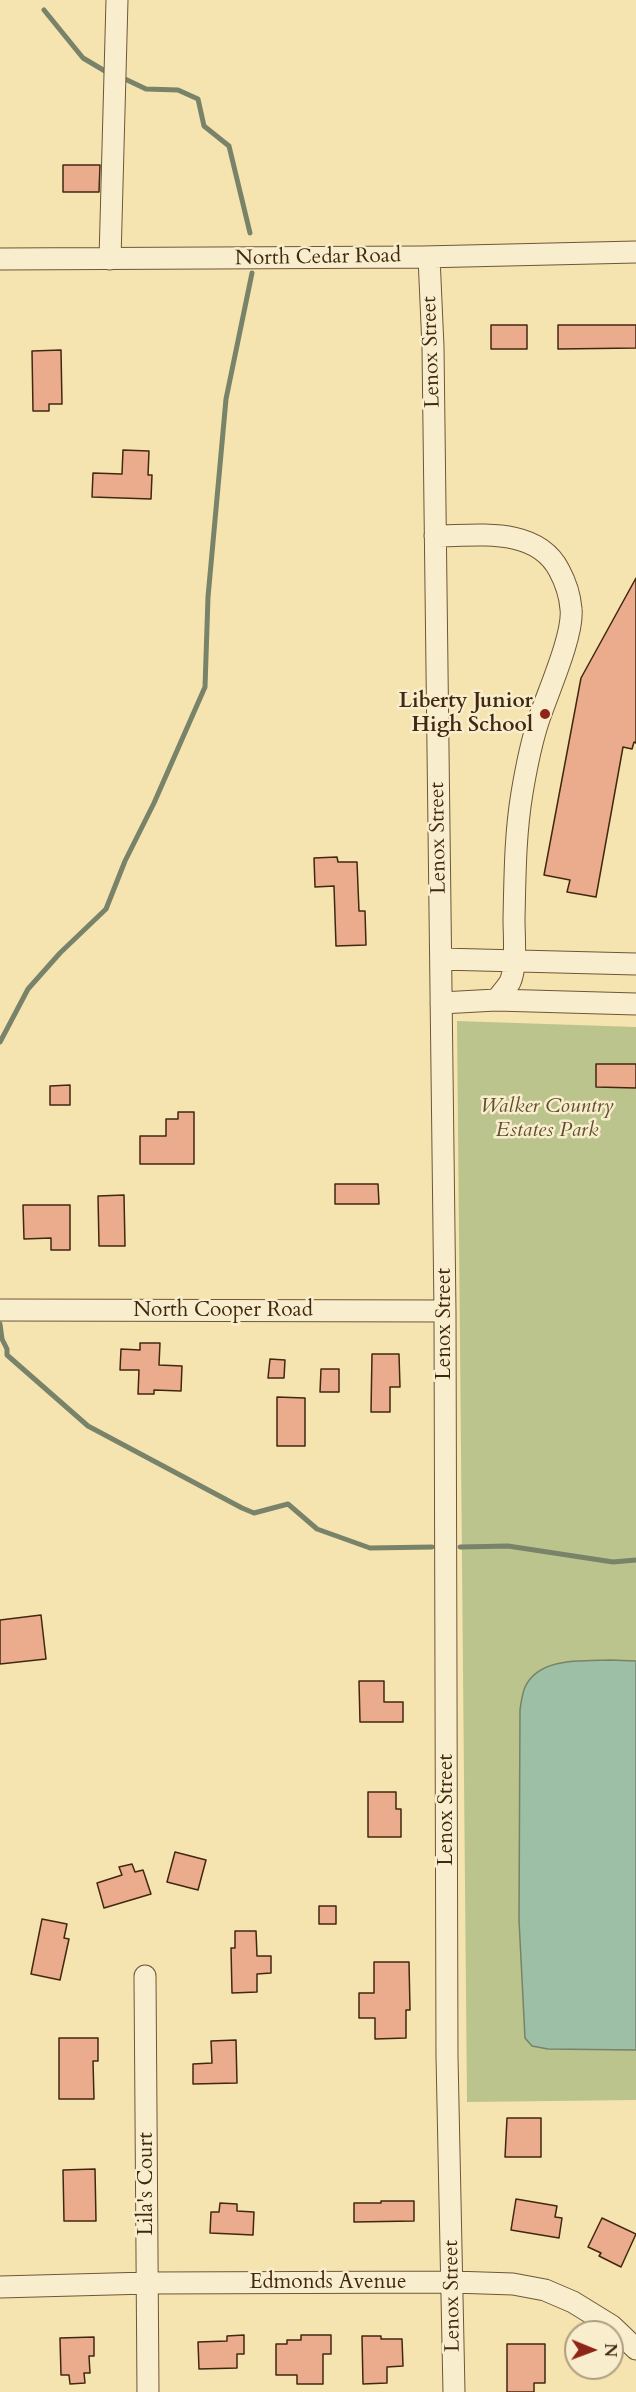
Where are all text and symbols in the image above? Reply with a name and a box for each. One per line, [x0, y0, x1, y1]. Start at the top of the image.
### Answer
street label: North Cedar Road [235, 244, 401, 272]
street label: Lenox Street [417, 296, 447, 408]
place label: Liberty Junior High School [399, 689, 533, 739]
marker: Liberty Junior High School [538, 707, 552, 721]
street label: Lenox Street [425, 782, 453, 894]
park label: Walker Country Estates Park [480, 1094, 614, 1144]
street label: Lenox Street [432, 1268, 458, 1380]
street label: North Cooper Road [133, 1298, 313, 1324]
street label: Lenox Street [434, 1754, 460, 1866]
street label: Lila's Court [134, 2132, 160, 2236]
street label: Lenox Street [439, 2240, 467, 2352]
street label: Edmonds Avenue [249, 2270, 407, 2296]
north arrow [564, 2320, 624, 2380]
text: N [599, 2343, 621, 2357]

